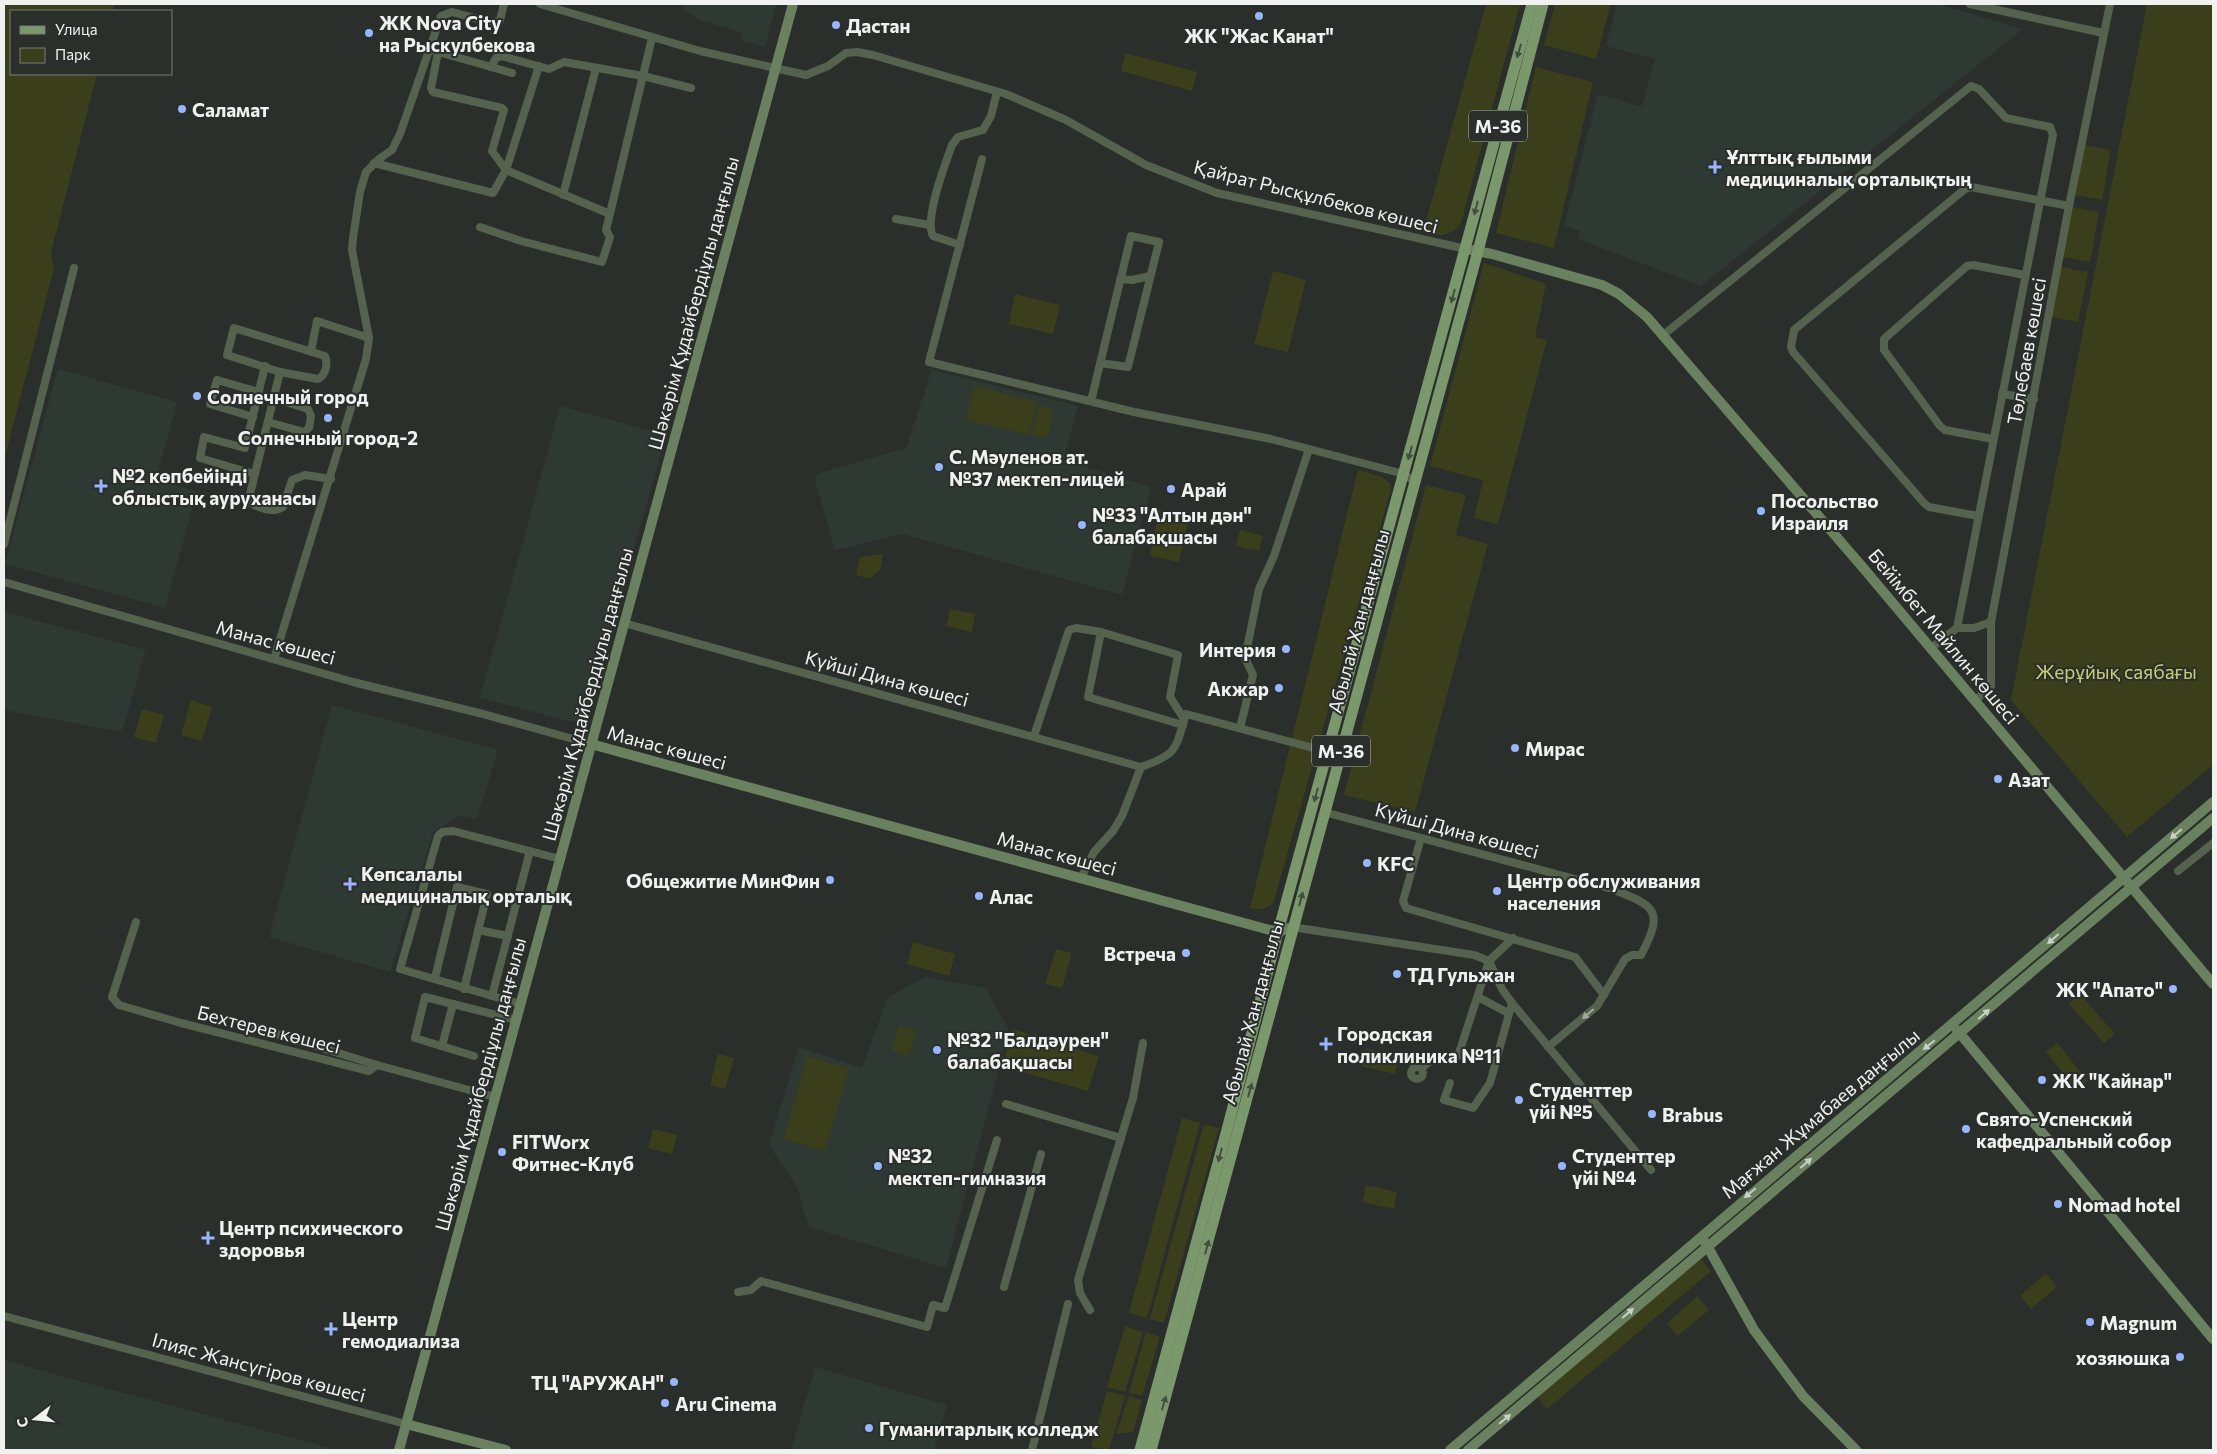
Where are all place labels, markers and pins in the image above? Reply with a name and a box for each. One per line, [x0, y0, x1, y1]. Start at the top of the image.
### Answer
marker: ЖК "Жас Канат" [1253, 10, 1265, 22]
place label: ЖК Nova City на Рыскулбекова [379, 11, 535, 56]
place label: Дастан [846, 14, 911, 37]
marker: Дастан [830, 19, 842, 31]
place label: ЖК "Жас Канат" [1184, 24, 1334, 47]
marker: ЖК Nova City на Рыскулбекова [363, 27, 375, 39]
place label: Саламат [192, 98, 269, 121]
marker: Саламат [176, 103, 188, 115]
place label: Ұлттық ғылыми медициналық орталықтың [1726, 145, 1972, 190]
marker: Ұлттық ғылыми медициналық орталықтың [1708, 160, 1722, 174]
place label: Солнечный город [207, 385, 369, 408]
marker: Солнечный город [191, 390, 203, 402]
marker: Солнечный город-2 [322, 412, 334, 424]
place label: Солнечный город-2 [238, 426, 418, 449]
place label: С. Мәуленов ат. №37 мектеп-лицей [949, 445, 1124, 490]
marker: С. Мәуленов ат. №37 мектеп-лицей [933, 461, 945, 473]
place label: №2 көпбейінді облыстық ауруханасы [112, 464, 316, 509]
place label: Арай [1181, 478, 1227, 501]
marker: №2 көпбейінді облыстық ауруханасы [94, 479, 108, 493]
marker: Арай [1165, 483, 1177, 495]
place label: Посольство Израиля [1771, 489, 1879, 534]
place label: №33 "Алтын дән" балабақшасы [1092, 503, 1252, 548]
marker: Посольство Израиля [1755, 505, 1767, 517]
marker: №33 "Алтын дән" балабақшасы [1076, 519, 1088, 531]
place label: Интерия [1199, 638, 1276, 661]
marker: Интерия [1280, 643, 1292, 655]
place label: Акжар [1207, 677, 1269, 700]
marker: Акжар [1273, 682, 1285, 694]
place label: Мирас [1525, 737, 1585, 760]
marker: Мирас [1509, 742, 1521, 754]
place label: Азат [2008, 768, 2050, 791]
marker: Азат [1992, 773, 2004, 785]
place label: KFC [1377, 852, 1414, 875]
marker: KFC [1361, 857, 1373, 869]
place label: Көпсалалы медициналық орталық [361, 862, 572, 907]
place label: Общежитие МинФин [626, 869, 820, 892]
place label: Центр обслуживания населения [1507, 869, 1701, 914]
marker: Общежитие МинФин [824, 874, 836, 886]
marker: Көпсалалы медициналық орталық [343, 877, 357, 891]
place label: Алас [989, 885, 1033, 908]
marker: Центр обслуживания населения [1491, 885, 1503, 897]
marker: Алас [973, 890, 985, 902]
place label: Встреча [1103, 942, 1176, 965]
marker: Встреча [1180, 947, 1192, 959]
place label: ТД Гульжан [1407, 963, 1515, 986]
marker: ТД Гульжан [1391, 968, 1403, 980]
place label: ЖК "Апато" [2056, 978, 2163, 1001]
marker: ЖК "Апато" [2167, 983, 2179, 995]
place label: Городская поликлиника №11 [1337, 1022, 1501, 1067]
place label: №32 "Балдәурен" балабақшасы [947, 1028, 1109, 1073]
marker: Городская поликлиника №11 [1319, 1037, 1333, 1051]
marker: №32 "Балдәурен" балабақшасы [931, 1044, 943, 1056]
place label: ЖК "Кайнар" [2052, 1069, 2172, 1092]
marker: ЖК "Кайнар" [2036, 1074, 2048, 1086]
place label: Студенттер үйі №5 [1529, 1078, 1633, 1123]
marker: Студенттер үйі №5 [1513, 1094, 1525, 1106]
place label: Brabus [1662, 1103, 1723, 1126]
place label: Свято-Успенский кафедральный собор [1976, 1107, 2172, 1152]
marker: Brabus [1646, 1108, 1658, 1120]
marker: Свято-Успенский кафедральный собор [1960, 1123, 1972, 1135]
place label: FITWorx Фитнес-Клуб [512, 1130, 634, 1175]
place label: №32 мектеп-гимназия [888, 1144, 1046, 1189]
place label: Студенттер үйі №4 [1572, 1144, 1676, 1189]
marker: FITWorx Фитнес-Клуб [496, 1146, 508, 1158]
marker: №32 мектеп-гимназия [872, 1160, 884, 1172]
marker: Студенттер үйі №4 [1556, 1160, 1568, 1172]
place label: Nomad hotel [2068, 1193, 2180, 1216]
marker: Nomad hotel [2052, 1198, 2064, 1210]
place label: Центр психического здоровья [219, 1216, 403, 1261]
marker: Центр психического здоровья [201, 1231, 215, 1245]
place label: Центр гемодиализа [342, 1307, 460, 1352]
place label: Magnum [2100, 1311, 2177, 1334]
marker: Magnum [2084, 1316, 2096, 1328]
marker: Центр гемодиализа [324, 1322, 338, 1336]
place label: хозяюшка [2076, 1346, 2170, 1369]
marker: хозяюшка [2174, 1351, 2186, 1363]
place label: ТЦ "АРУЖАН" [531, 1371, 664, 1394]
marker: ТЦ "АРУЖАН" [668, 1376, 680, 1388]
place label: Aru Cinema [675, 1392, 777, 1415]
marker: Aru Cinema [659, 1397, 671, 1409]
place label: Гуманитарлық колледж [879, 1417, 1099, 1440]
marker: Гуманитарлық колледж [863, 1422, 875, 1434]

